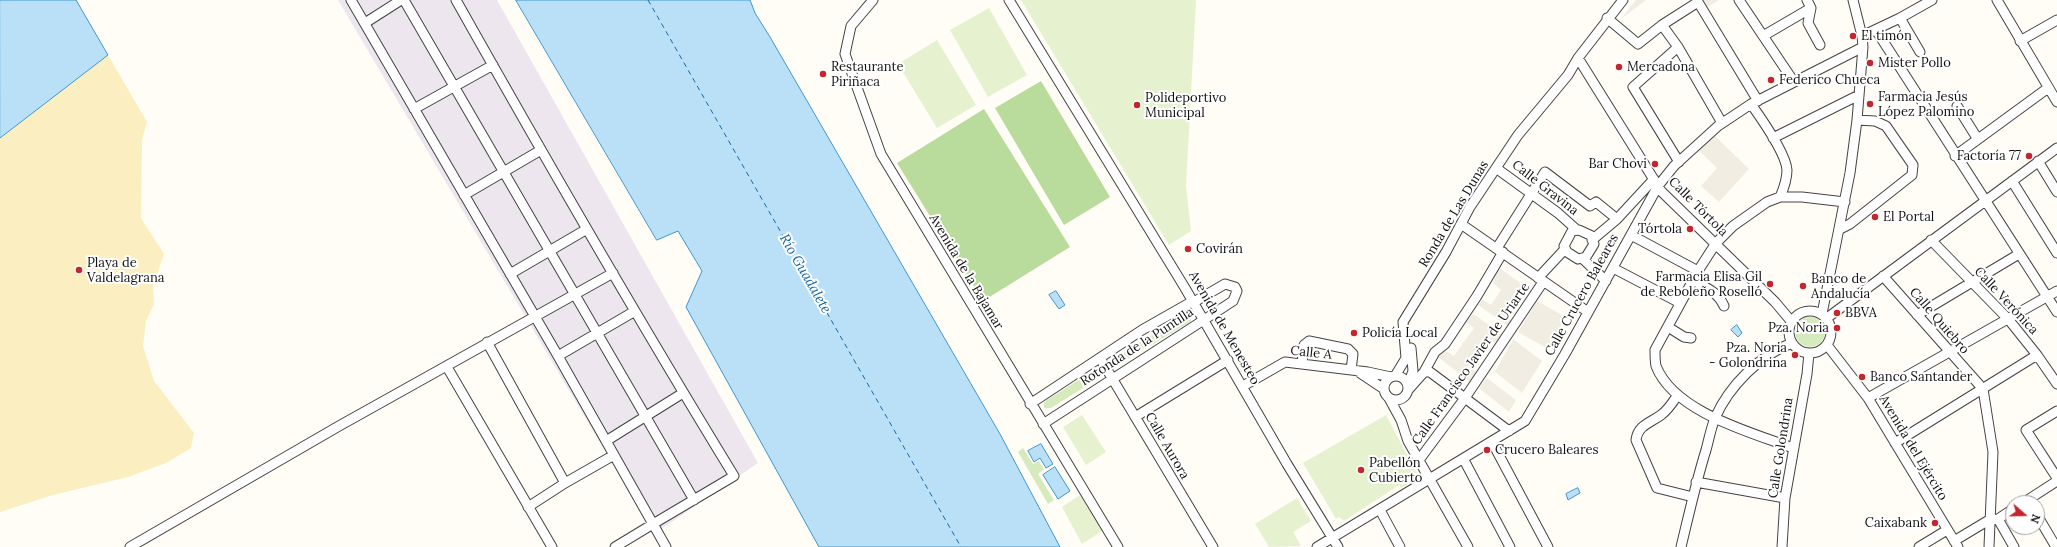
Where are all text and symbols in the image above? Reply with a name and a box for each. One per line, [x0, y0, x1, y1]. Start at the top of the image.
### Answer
place label: El timón [1861, 28, 1912, 44]
marker: El timón [1848, 31, 1858, 41]
place label: Mister Pollo [1878, 55, 1951, 71]
marker: Mister Pollo [1865, 58, 1875, 68]
place label: Restaurante Piriñaca [831, 59, 904, 90]
place label: Mercadona [1627, 59, 1695, 75]
marker: Mercadona [1614, 62, 1624, 72]
marker: Restaurante Piriñaca [818, 69, 828, 79]
place label: Federico Chueca [1779, 72, 1880, 88]
marker: Federico Chueca [1766, 75, 1776, 85]
place label: Farmacia Jesús López Palomino [1878, 89, 1974, 120]
place label: Polideportivo Municipal [1145, 90, 1226, 121]
marker: Farmacia Jesús López Palomino [1865, 99, 1875, 109]
marker: Polideportivo Municipal [1132, 100, 1142, 110]
place label: Factoría 77 [1957, 148, 2021, 164]
marker: Factoría 77 [2024, 151, 2034, 161]
place label: Bar Chovi [1589, 156, 1647, 172]
street label: Calle Gravina [1509, 157, 1581, 219]
street label: Ronda de Las Dunas [1416, 158, 1492, 270]
marker: Bar Chovi [1650, 159, 1660, 169]
street label: Calle Tórtola [1665, 174, 1731, 240]
place label: El Portal [1883, 209, 1934, 225]
street label: Avenida de la Bajamar [925, 212, 1007, 332]
marker: El Portal [1870, 212, 1880, 222]
place label: Tórtola [1638, 221, 1682, 237]
marker: Tórtola [1685, 224, 1695, 234]
water label: Río Guadalete [776, 231, 834, 317]
street label: Calle Crucero Baleares [1542, 231, 1622, 359]
place label: Covirán [1196, 241, 1243, 257]
marker: Covirán [1183, 244, 1193, 254]
place label: Playa de Valdelagrana [87, 255, 165, 286]
street label: Calle Verónica [1971, 264, 2041, 338]
marker: Playa de Valdelagrana [74, 265, 84, 275]
street label: Avenida de Menesteo [1185, 268, 1263, 388]
place label: Farmacia Elisa Gil de Reboleño Roselló [1641, 269, 1762, 300]
place label: Banco de Andalucía [1811, 271, 1870, 302]
marker: Farmacia Elisa Gil de Reboleño Roselló [1765, 279, 1775, 289]
street label: Calle Francisco Javier de Uriarte [1409, 280, 1533, 448]
marker: Banco de Andalucía [1798, 281, 1808, 291]
street label: Calle Quiebro [1906, 285, 1972, 357]
street label: Rotonda de la Puntilla [1077, 305, 1197, 389]
place label: BBVA [1845, 305, 1877, 321]
marker: BBVA [1832, 308, 1842, 318]
place label: Pza. Noria [1768, 320, 1829, 336]
marker: Pza. Noria [1832, 323, 1842, 333]
place label: Policía Local [1362, 325, 1437, 341]
marker: Policía Local [1349, 328, 1359, 338]
place label: Pza. Noria - Golondrina [1709, 340, 1787, 371]
street label: Calle A [1290, 343, 1332, 363]
marker: Pza. Noria - Golondrina [1790, 350, 1800, 360]
place label: Banco Santander [1870, 369, 1972, 385]
marker: Banco Santander [1857, 372, 1867, 382]
street label: Avenida del Ejército [1875, 393, 1951, 503]
street label: Calle Golondrina [1765, 397, 1797, 499]
street label: Calle Aurora [1142, 410, 1192, 482]
place label: Crucero Baleares [1495, 442, 1599, 458]
marker: Crucero Baleares [1482, 445, 1492, 455]
place label: Pabellón Cubierto [1369, 455, 1422, 486]
marker: Pabellón Cubierto [1356, 465, 1366, 475]
north arrow [2005, 495, 2045, 535]
text: N [2027, 512, 2043, 525]
place label: Caixabank [1865, 515, 1927, 531]
marker: Caixabank [1930, 518, 1940, 528]

